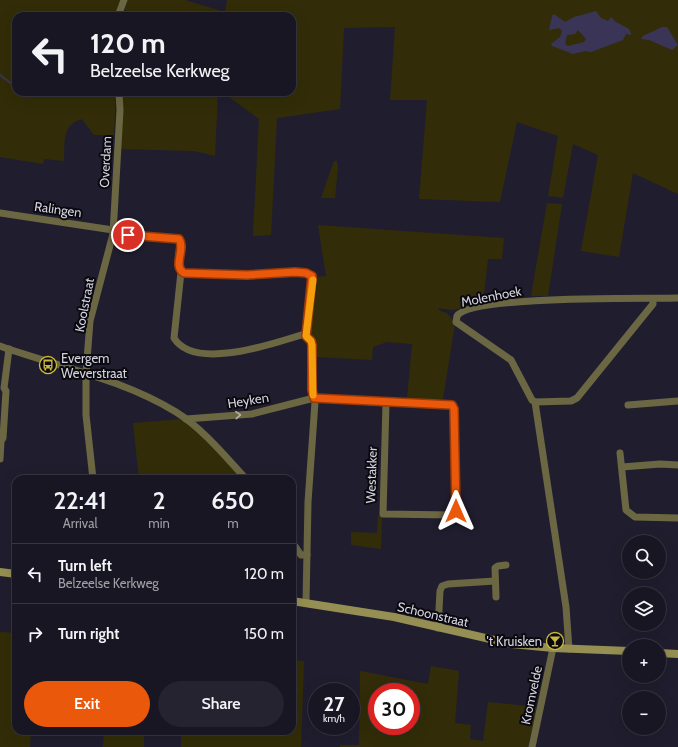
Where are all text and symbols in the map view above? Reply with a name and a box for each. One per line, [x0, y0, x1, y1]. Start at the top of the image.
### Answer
text: 120 m [90, 26, 166, 60]
icon: left [24, 28, 76, 80]
text: Belzeelse Kerkweg [90, 60, 230, 82]
street label: Overdam [96, 136, 114, 188]
street label: Ralingen [33, 198, 83, 220]
pin [111, 218, 145, 252]
icon: arrive [117, 224, 139, 246]
street label: Koolstraat [71, 276, 97, 333]
street label: Molenhoek [459, 282, 523, 310]
place label: Evergem Weverstraat [61, 350, 128, 381]
bus stop icon: Evergem Weverstraat [38, 355, 58, 375]
street label: Heyken [226, 389, 270, 411]
one-way arrow [235, 411, 241, 419]
street label: Westakker [362, 446, 380, 504]
text: 22:41 [53, 486, 107, 515]
text: 2 [153, 486, 165, 515]
text: 650 [211, 486, 255, 515]
position arrow [435, 490, 477, 532]
text: Arrival [63, 515, 97, 531]
text: min [148, 515, 170, 531]
text: m [227, 515, 239, 531]
map controls [622, 535, 666, 735]
button: search [622, 535, 666, 579]
text: Turn left [58, 557, 112, 575]
icon: left [24, 563, 46, 585]
text: 120 m [244, 565, 284, 583]
text: Belzeelse Kerkweg [58, 575, 159, 591]
button: layers [622, 587, 666, 631]
street label: Schoonstraat [396, 598, 471, 630]
icon: right [24, 623, 46, 645]
text: Turn right [58, 625, 119, 643]
text: 150 m [244, 625, 284, 643]
bar icon: 't Kruisken [545, 631, 565, 651]
place label: 't Kruisken [487, 633, 542, 649]
button: + [622, 639, 666, 683]
street label: Kromvelde [517, 664, 545, 726]
button: Exit [24, 681, 150, 727]
button: Share [158, 681, 284, 727]
speed limit sign: 30 [368, 683, 420, 735]
button: − [622, 691, 666, 735]
text: 27 [324, 692, 344, 716]
text: km/h [323, 712, 345, 725]

